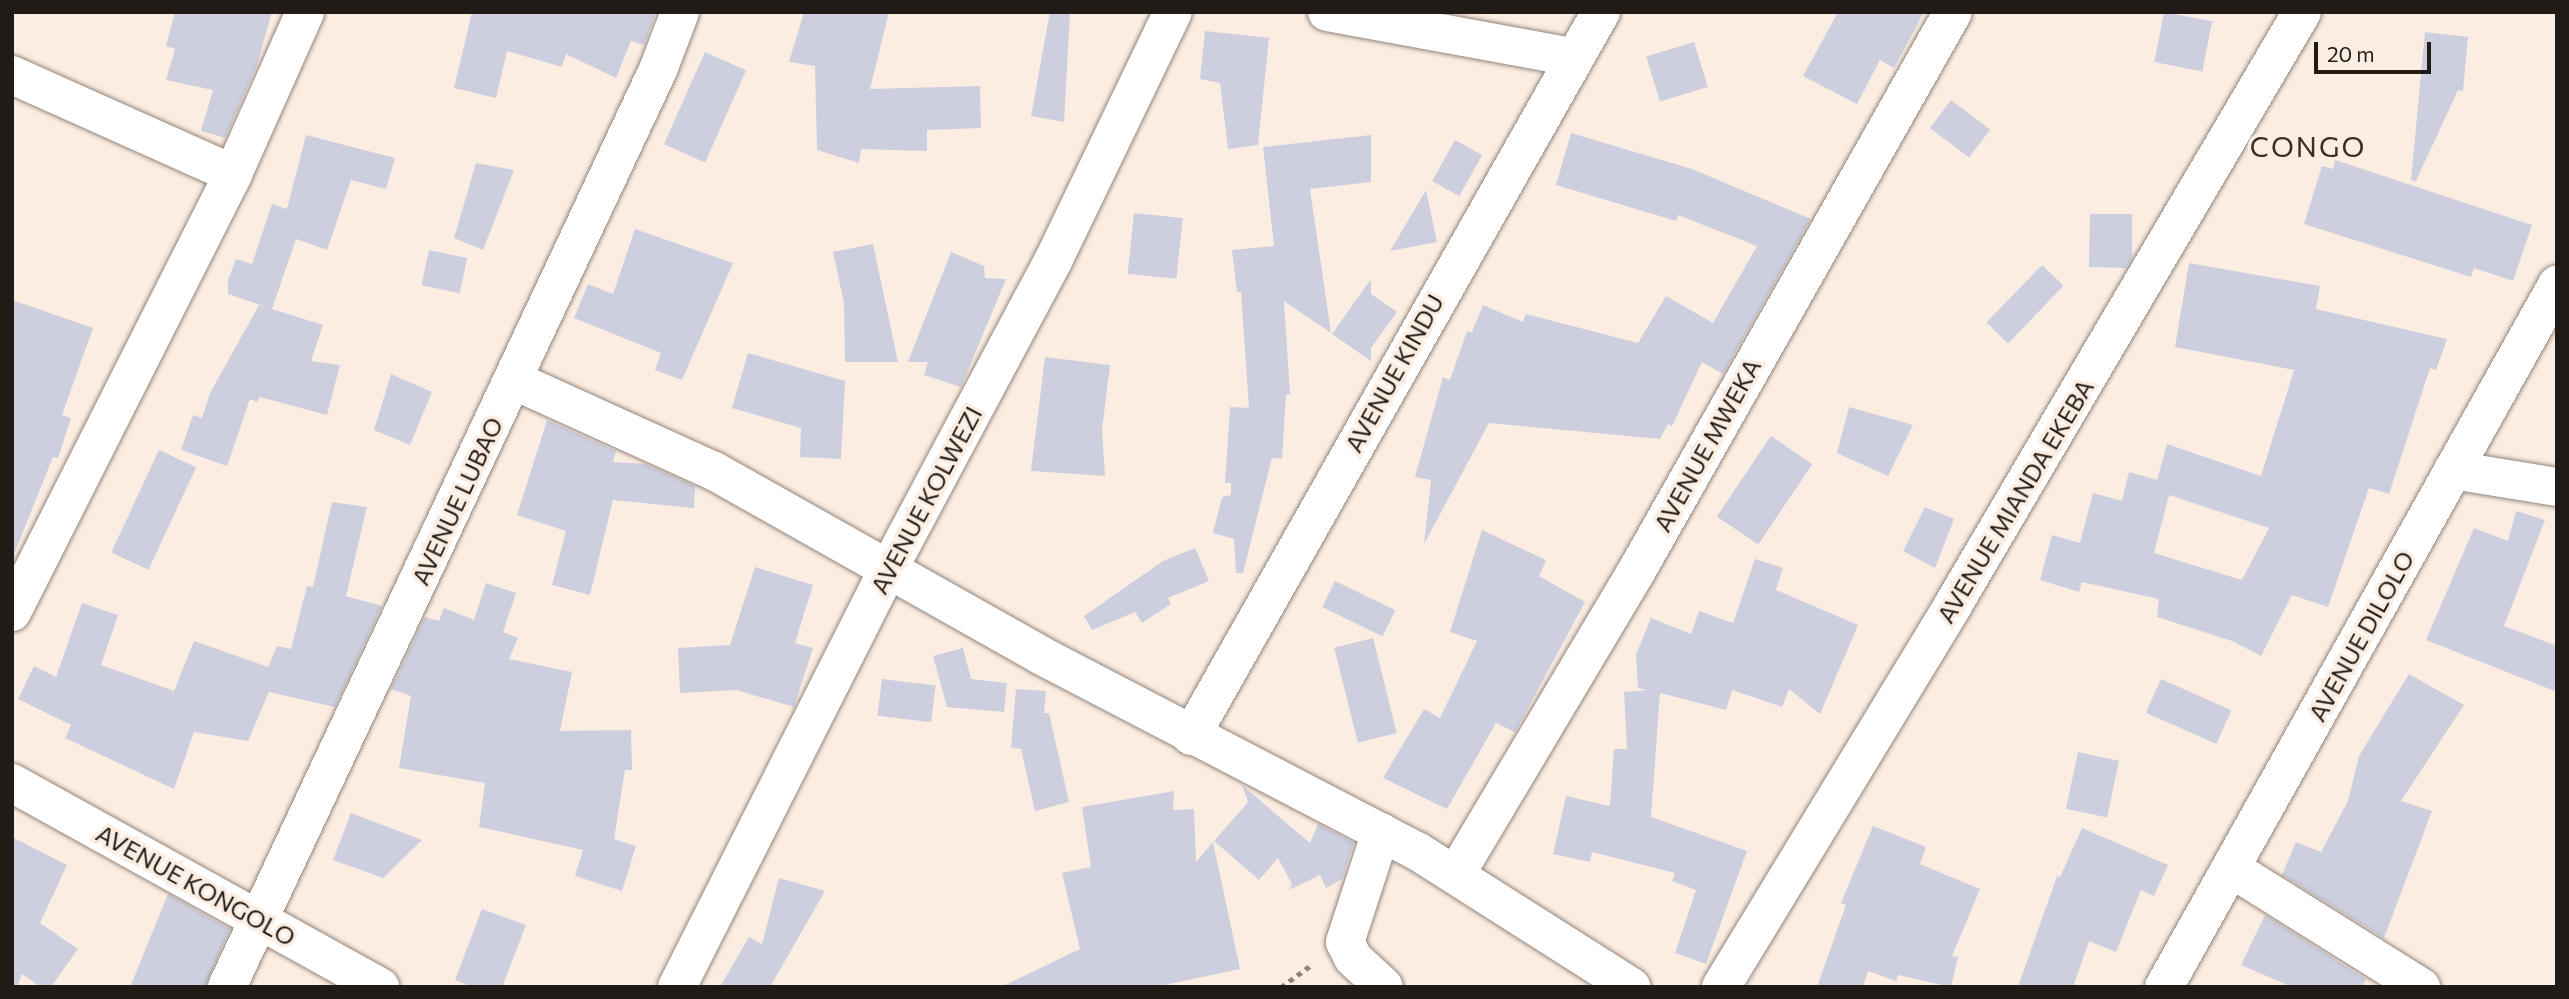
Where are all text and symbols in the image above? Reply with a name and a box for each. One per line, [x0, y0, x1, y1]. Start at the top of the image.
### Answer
scale bar [2317, 28, 2434, 72]
text: 20 m [2327, 41, 2375, 66]
district label: CONGO [2250, 129, 2366, 163]
street label: AVENUE KINDU [1339, 289, 1449, 457]
street label: AVENUE MWEKA [1648, 353, 1766, 537]
street label: AVENUE MIANDA EKEBA [1931, 374, 2099, 628]
street label: AVENUE KOLWEZI [864, 401, 988, 599]
street label: AVENUE LUBAO [406, 412, 508, 590]
street label: AVENUE DILOLO [2302, 546, 2420, 726]
street label: AVENUE KONGOLO [91, 818, 301, 952]

